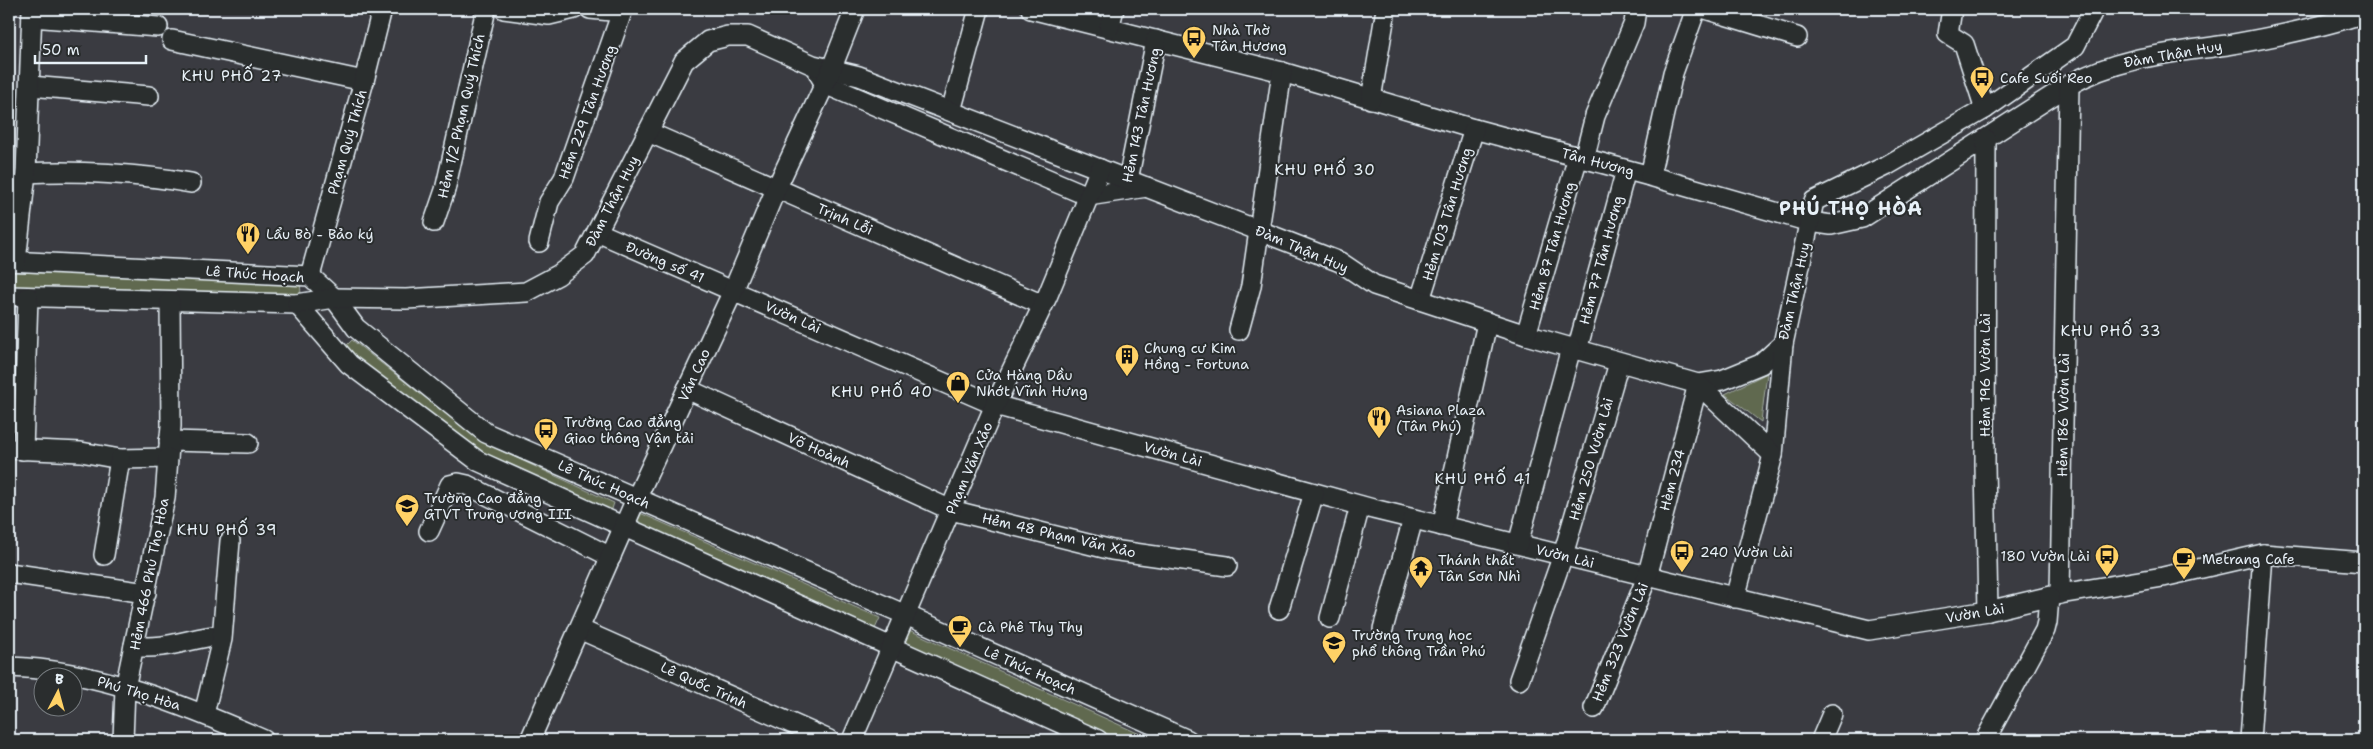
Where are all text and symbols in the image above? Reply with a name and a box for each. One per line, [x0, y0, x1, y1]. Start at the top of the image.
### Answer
place label: Nhà Thờ Tân Hương [1212, 21, 1287, 55]
bus stop icon: Nhà Thờ Tân Hương [1181, 25, 1207, 59]
scale bar [35, 32, 146, 64]
street label: Hẻm 1/2 Phạm Quý Thích [433, 32, 489, 200]
street label: Đàm Thận Huy [2122, 36, 2224, 72]
text: 50 m [42, 40, 80, 60]
street label: Hẻm 229 Tân Hương [554, 42, 620, 182]
street label: Hẻm 143 Tân Hương [1118, 46, 1164, 184]
district label: KHU PHỐ 27 [182, 63, 282, 86]
bus stop icon: Cafe Suối Reo [1969, 65, 1995, 99]
place label: Cafe Suối Reo [2000, 69, 2092, 87]
street label: Phạm Quý Thích [323, 87, 371, 197]
street label: Tân Hương [1560, 144, 1636, 180]
street label: Hẻm 103 Tân Hương [1418, 145, 1476, 283]
street label: Đàm Thận Huy [581, 152, 643, 250]
district label: KHU PHỐ 30 [1274, 157, 1376, 180]
street label: Hẻm 87 Tân Hương [1525, 180, 1579, 312]
street label: Hẻm 77 Tân Hương [1575, 193, 1627, 327]
district label: PHÚ THỌ HÒA [1779, 195, 1923, 221]
street label: Trịnh Lỗi [814, 199, 876, 239]
restaurant icon: Lẩu Bò - Bảo ký [235, 221, 261, 255]
street label: Đàm Thận Huy [1253, 221, 1351, 277]
place label: Lẩu Bò - Bảo ký [266, 225, 374, 243]
street label: Đường số 41 [623, 237, 707, 287]
street label: Đàm Thận Huy [1774, 240, 1814, 342]
street label: Lê Thúc Hoạch [205, 262, 305, 286]
street label: Vườn Lài [762, 297, 824, 337]
street label: Hẻm 196 Vườn Lài [1976, 313, 1994, 437]
district label: KHU PHỐ 33 [2060, 318, 2162, 341]
place label: Chung cư Kim Hồng - Fortuna [1144, 339, 1249, 373]
building icon: Chung cư Kim Hồng - Fortuna [1114, 343, 1140, 377]
street label: Văn Cao [674, 346, 714, 404]
street label: Hẻm 186 Vườn Lài [2053, 353, 2073, 477]
place label: Cửa Hàng Dầu Nhớt Vĩnh Hưng [976, 366, 1088, 400]
shop icon: Cửa Hàng Dầu Nhớt Vĩnh Hưng [945, 370, 971, 404]
district label: KHU PHỐ 40 [831, 379, 933, 402]
street label: Hẻm 250 Vườn Lài [1565, 395, 1617, 523]
place label: Asiana Plaza (Tân Phú) [1396, 401, 1485, 435]
restaurant icon: Asiana Plaza (Tân Phú) [1366, 405, 1392, 439]
place label: Trường Cao đẳng Giao thông Vận tải [564, 413, 694, 447]
bus stop icon: Trường Cao đẳng Giao thông Vận tải [533, 417, 559, 451]
street label: Phạm Văn Xảo [941, 419, 997, 517]
street label: Võ Hoành [785, 428, 853, 472]
street label: Vườn Lài [1142, 438, 1204, 470]
street label: Hèm 234 [1655, 447, 1689, 513]
street label: Lê Thúc Hoạch [555, 456, 653, 512]
district label: KHU PHỐ 41 [1435, 466, 1531, 489]
place label: Trường Cao đẳng GTVT Trung ương III [424, 489, 572, 523]
school or university icon: Trường Cao đẳng GTVT Trung ương III [394, 493, 420, 527]
street label: Hẻm 466 Phú Thọ Hòa [125, 496, 173, 652]
street label: Hẻm 48 Phạm Văn Xảo [980, 509, 1138, 561]
district label: KHU PHỐ 39 [176, 517, 278, 540]
bus stop icon: 240 Vườn Lài [1669, 539, 1695, 573]
street label: Vườn Lài [1534, 540, 1596, 572]
place label: 240 Vườn Lài [1700, 543, 1793, 561]
bus stop icon: 180 Vườn Lài [2094, 543, 2120, 577]
cafe icon: Metrang Cafe [2171, 546, 2197, 580]
place label: 180 Vườn Lài [2001, 547, 2090, 565]
place label: Metrang Cafe [2202, 550, 2295, 568]
place label: Thánh thất Tân Sơn Nhì [1438, 551, 1521, 585]
temple icon: Thánh thất Tân Sơn Nhì [1408, 555, 1434, 589]
street label: Hẻm 323 Vườn Lài [1588, 580, 1652, 704]
street label: Vườn Lài [1944, 599, 2006, 627]
cafe icon: Cà Phê Thy Thy [947, 614, 973, 648]
place label: Cà Phê Thy Thy [978, 618, 1083, 636]
place label: Trường Trung học phổ thông Trần Phú [1352, 626, 1486, 660]
school or university icon: Trường Trung học phổ thông Trần Phú [1321, 630, 1347, 664]
street label: Lê Thúc Hoạch [981, 642, 1079, 698]
street label: Lê Quốc Trinh [658, 658, 750, 712]
north arrow [32, 666, 82, 716]
text: B [54, 670, 65, 689]
street label: Phú Thọ Hòa [95, 672, 183, 714]

